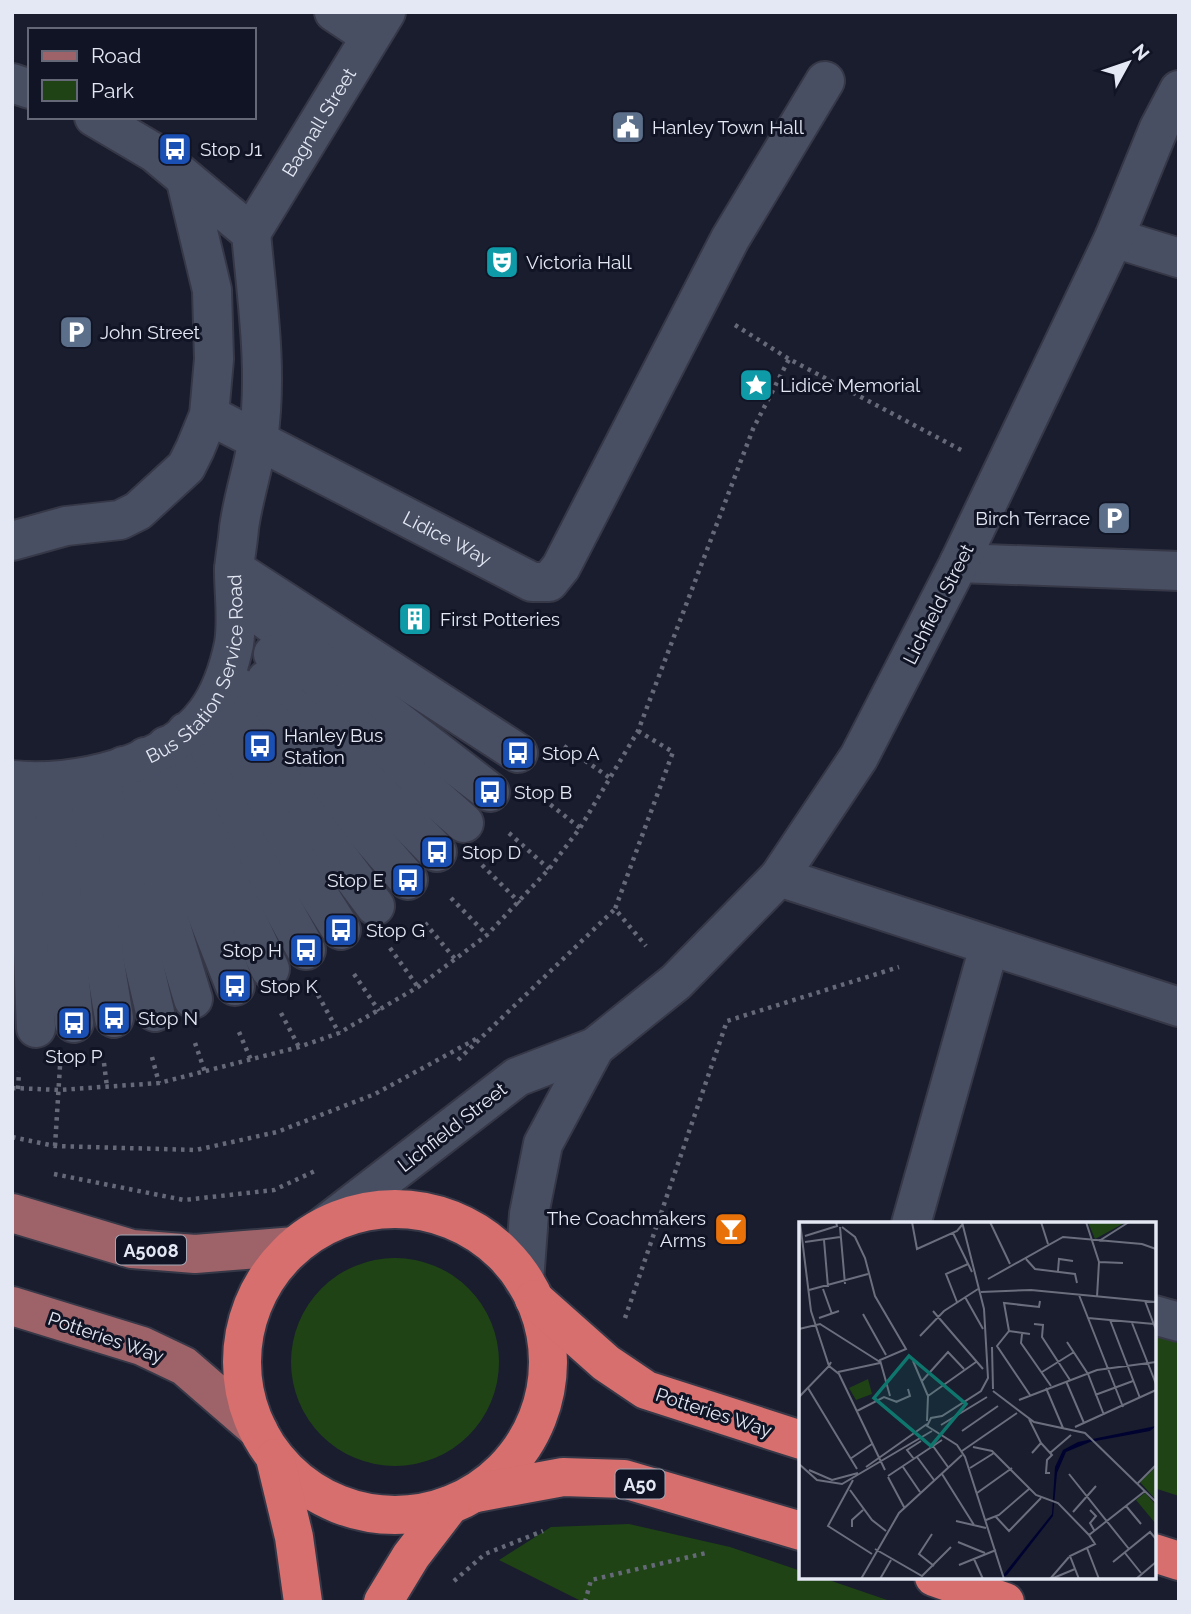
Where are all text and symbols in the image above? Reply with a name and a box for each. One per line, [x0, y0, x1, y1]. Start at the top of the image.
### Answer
legend [28, 28, 256, 119]
north arrow [1093, 28, 1163, 98]
text: N [1128, 39, 1154, 65]
text: Road [91, 43, 141, 68]
street label: Bagnall Street [277, 63, 361, 181]
text: Park [91, 78, 134, 103]
public building icon: Hanley Town Hall [609, 108, 647, 146]
place label: Hanley Town Hall [652, 116, 805, 138]
bus stop icon: Stop J1 [156, 130, 194, 168]
place label: Stop J1 [200, 138, 262, 160]
theatre icon: Victoria Hall [483, 243, 521, 281]
place label: Victoria Hall [526, 251, 632, 273]
parking icon: John Street [57, 313, 95, 351]
place label: John Street [100, 321, 201, 343]
place icon: Lidice Memorial [737, 366, 775, 404]
place label: Lidice Memorial [780, 374, 921, 396]
parking icon: Birch Terrace [1095, 499, 1133, 537]
street label: Lidice Way [399, 506, 495, 570]
place label: Birch Terrace [975, 507, 1090, 529]
street label: Lichfield Street [898, 540, 978, 668]
street label: Bus Station Service Road [142, 574, 247, 767]
building icon: First Potteries [396, 600, 434, 638]
place label: First Potteries [440, 608, 560, 630]
place label: Hanley Bus Station [284, 724, 383, 768]
bus stop icon: Hanley Bus Station [241, 727, 279, 765]
bus stop icon: Stop A [499, 734, 537, 772]
place label: Stop A [542, 742, 600, 764]
bus stop icon: Stop B [471, 773, 509, 811]
place label: Stop B [514, 781, 572, 803]
bus stop icon: Stop D [418, 833, 456, 871]
place label: Stop D [462, 841, 521, 863]
bus stop icon: Stop E [389, 861, 427, 899]
place label: Stop E [327, 869, 384, 891]
bus stop icon: Stop G [322, 911, 360, 949]
place label: Stop G [366, 919, 425, 941]
bus stop icon: Stop H [287, 931, 325, 969]
place label: Stop H [223, 939, 282, 961]
bus stop icon: Stop K [216, 967, 254, 1005]
place label: Stop K [260, 975, 318, 997]
bus stop icon: Stop N [95, 999, 133, 1037]
bus stop icon: Stop P [55, 1004, 93, 1042]
place label: Stop N [138, 1007, 198, 1029]
place label: Stop P [45, 1045, 103, 1067]
street label: Lichfield Street [393, 1077, 511, 1176]
place label: The Coachmakers Arms [547, 1207, 706, 1251]
bar icon: The Coachmakers Arms [712, 1210, 750, 1248]
inset map [799, 1222, 1156, 1579]
road number: A5008 [116, 1236, 186, 1265]
street label: Potteries Way [45, 1307, 167, 1367]
street label: Potteries Way [653, 1383, 775, 1441]
road number: A50 [616, 1470, 664, 1498]

